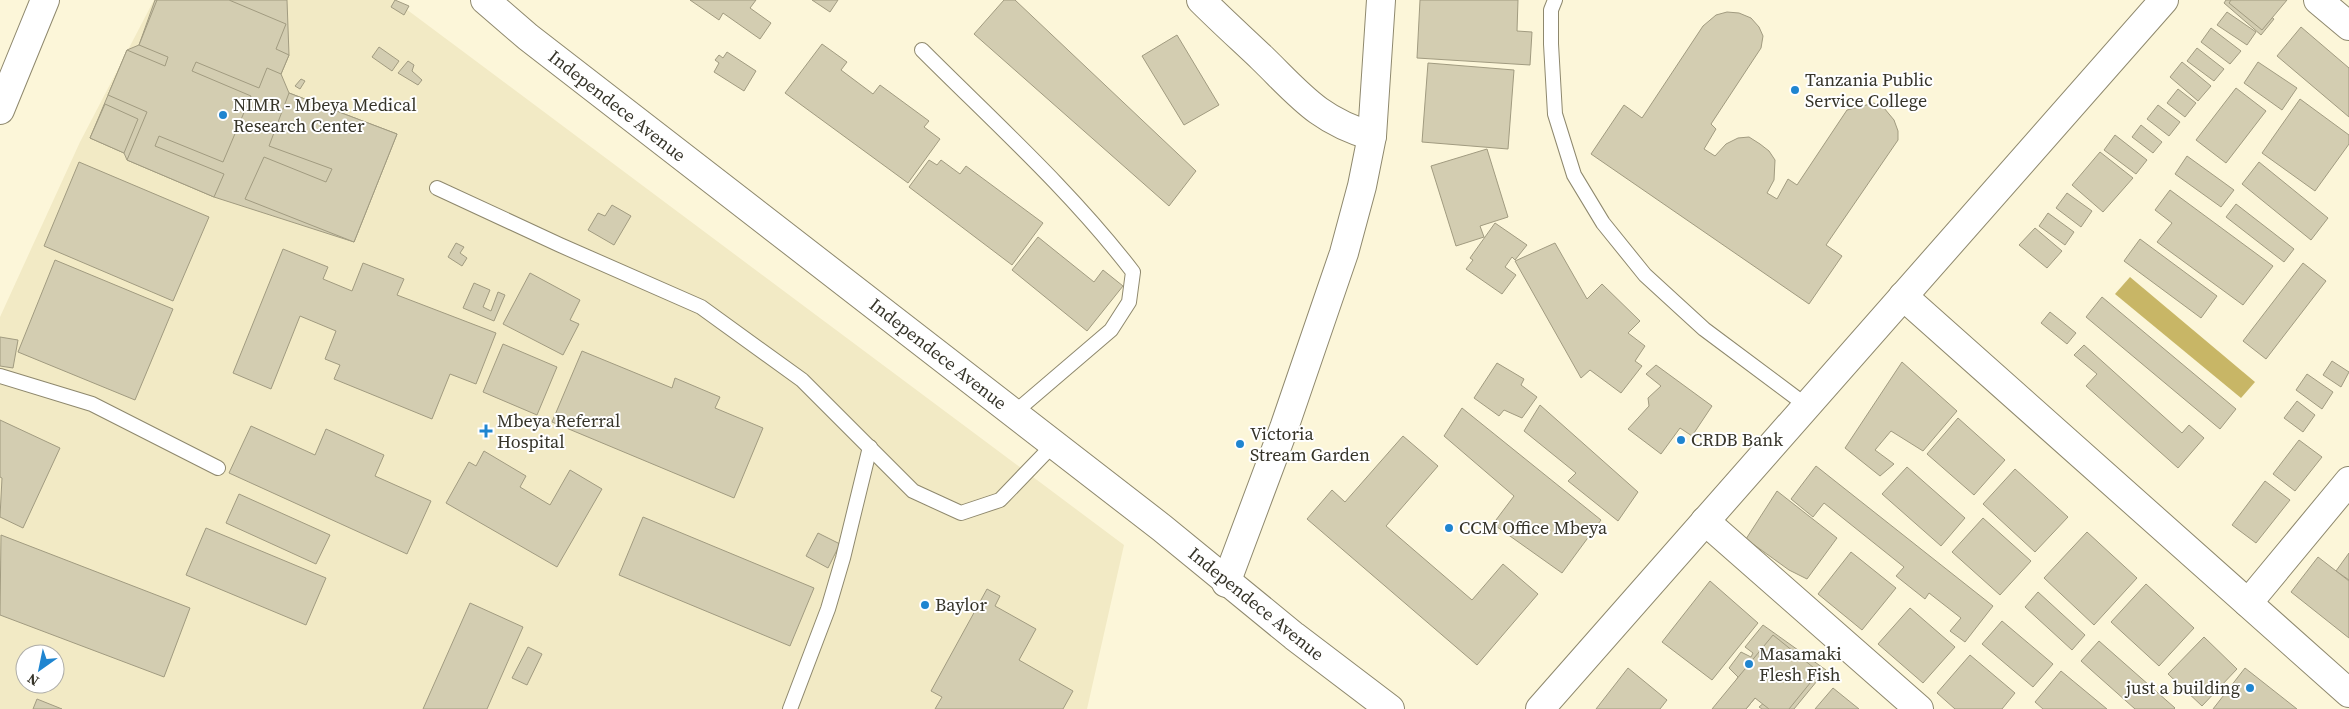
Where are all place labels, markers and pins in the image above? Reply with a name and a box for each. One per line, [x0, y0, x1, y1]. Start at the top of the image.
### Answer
place label: Tanzania Public Service College [1805, 67, 1933, 113]
marker: Tanzania Public Service College [1789, 84, 1801, 96]
place label: NIMR - Mbeya Medical Research Center [233, 92, 417, 138]
marker: NIMR - Mbeya Medical Research Center [217, 109, 229, 121]
place label: Mbeya Referral Hospital [497, 408, 620, 454]
place label: Victoria Stream Garden [1250, 421, 1370, 467]
marker: Mbeya Referral Hospital [479, 424, 493, 438]
place label: CRDB Bank [1691, 427, 1783, 452]
marker: CRDB Bank [1675, 434, 1687, 446]
marker: Victoria Stream Garden [1234, 438, 1246, 450]
place label: CCM Office Mbeya [1459, 515, 1608, 540]
marker: CCM Office Mbeya [1443, 522, 1455, 534]
place label: Baylor [935, 592, 987, 617]
marker: Baylor [919, 599, 931, 611]
place label: Masamaki Flesh Fish [1759, 641, 1842, 687]
marker: Masamaki Flesh Fish [1743, 658, 1755, 670]
place label: just a building [2124, 675, 2240, 700]
marker: just a building [2244, 682, 2256, 694]

